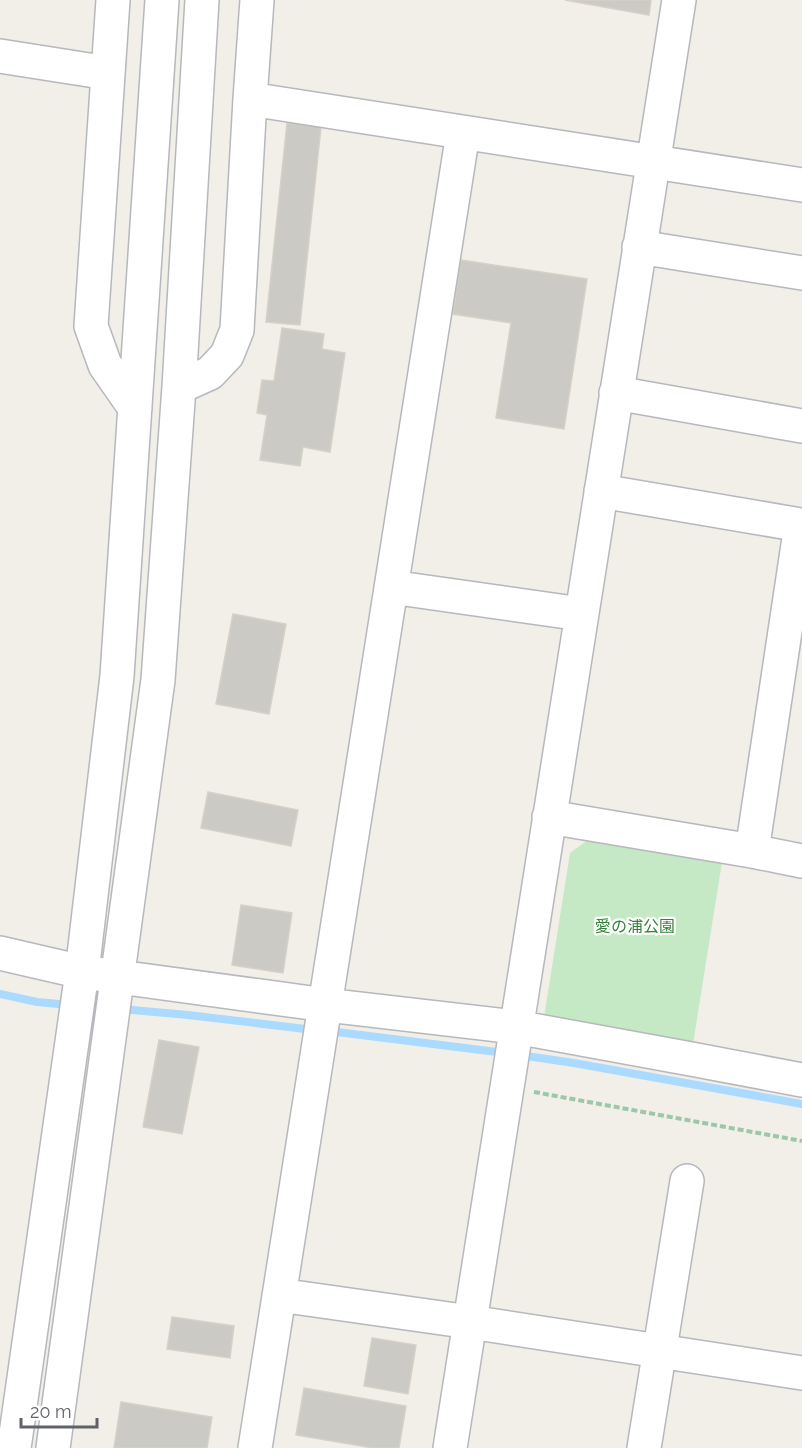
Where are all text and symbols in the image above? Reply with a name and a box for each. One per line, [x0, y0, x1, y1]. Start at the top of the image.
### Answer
park label: 愛の浦公園 [595, 917, 675, 936]
scale bar [21, 1391, 98, 1429]
text: 20 m [30, 1401, 72, 1422]

